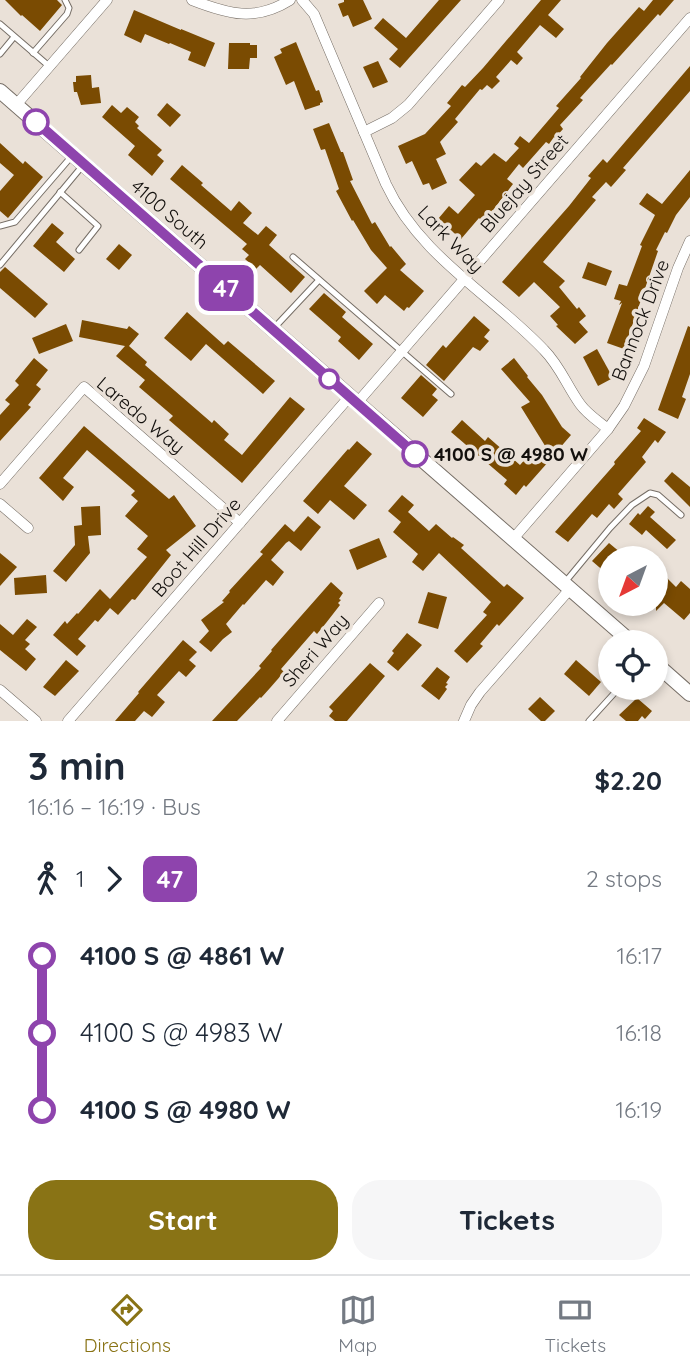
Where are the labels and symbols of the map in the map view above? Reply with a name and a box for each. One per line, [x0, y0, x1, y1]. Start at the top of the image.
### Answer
unlabelled marker [23, 109, 49, 135]
street label: Bluejay Street [475, 129, 573, 237]
street label: 4100 South [126, 174, 214, 254]
street label: Lark Way [413, 200, 489, 278]
street label: Bannock Drive [606, 256, 674, 384]
line badge: 47 [194, 265, 258, 311]
unlabelled marker [319, 369, 339, 389]
street label: Laredo Way [92, 371, 190, 459]
marker: 4100 S @ 4980 W [402, 441, 428, 467]
place label: 4100 S @ 4980 W [434, 442, 588, 466]
street label: Boot Hill Drive [146, 492, 246, 602]
north arrow [598, 546, 668, 616]
street label: Sheri Way [277, 608, 353, 692]

